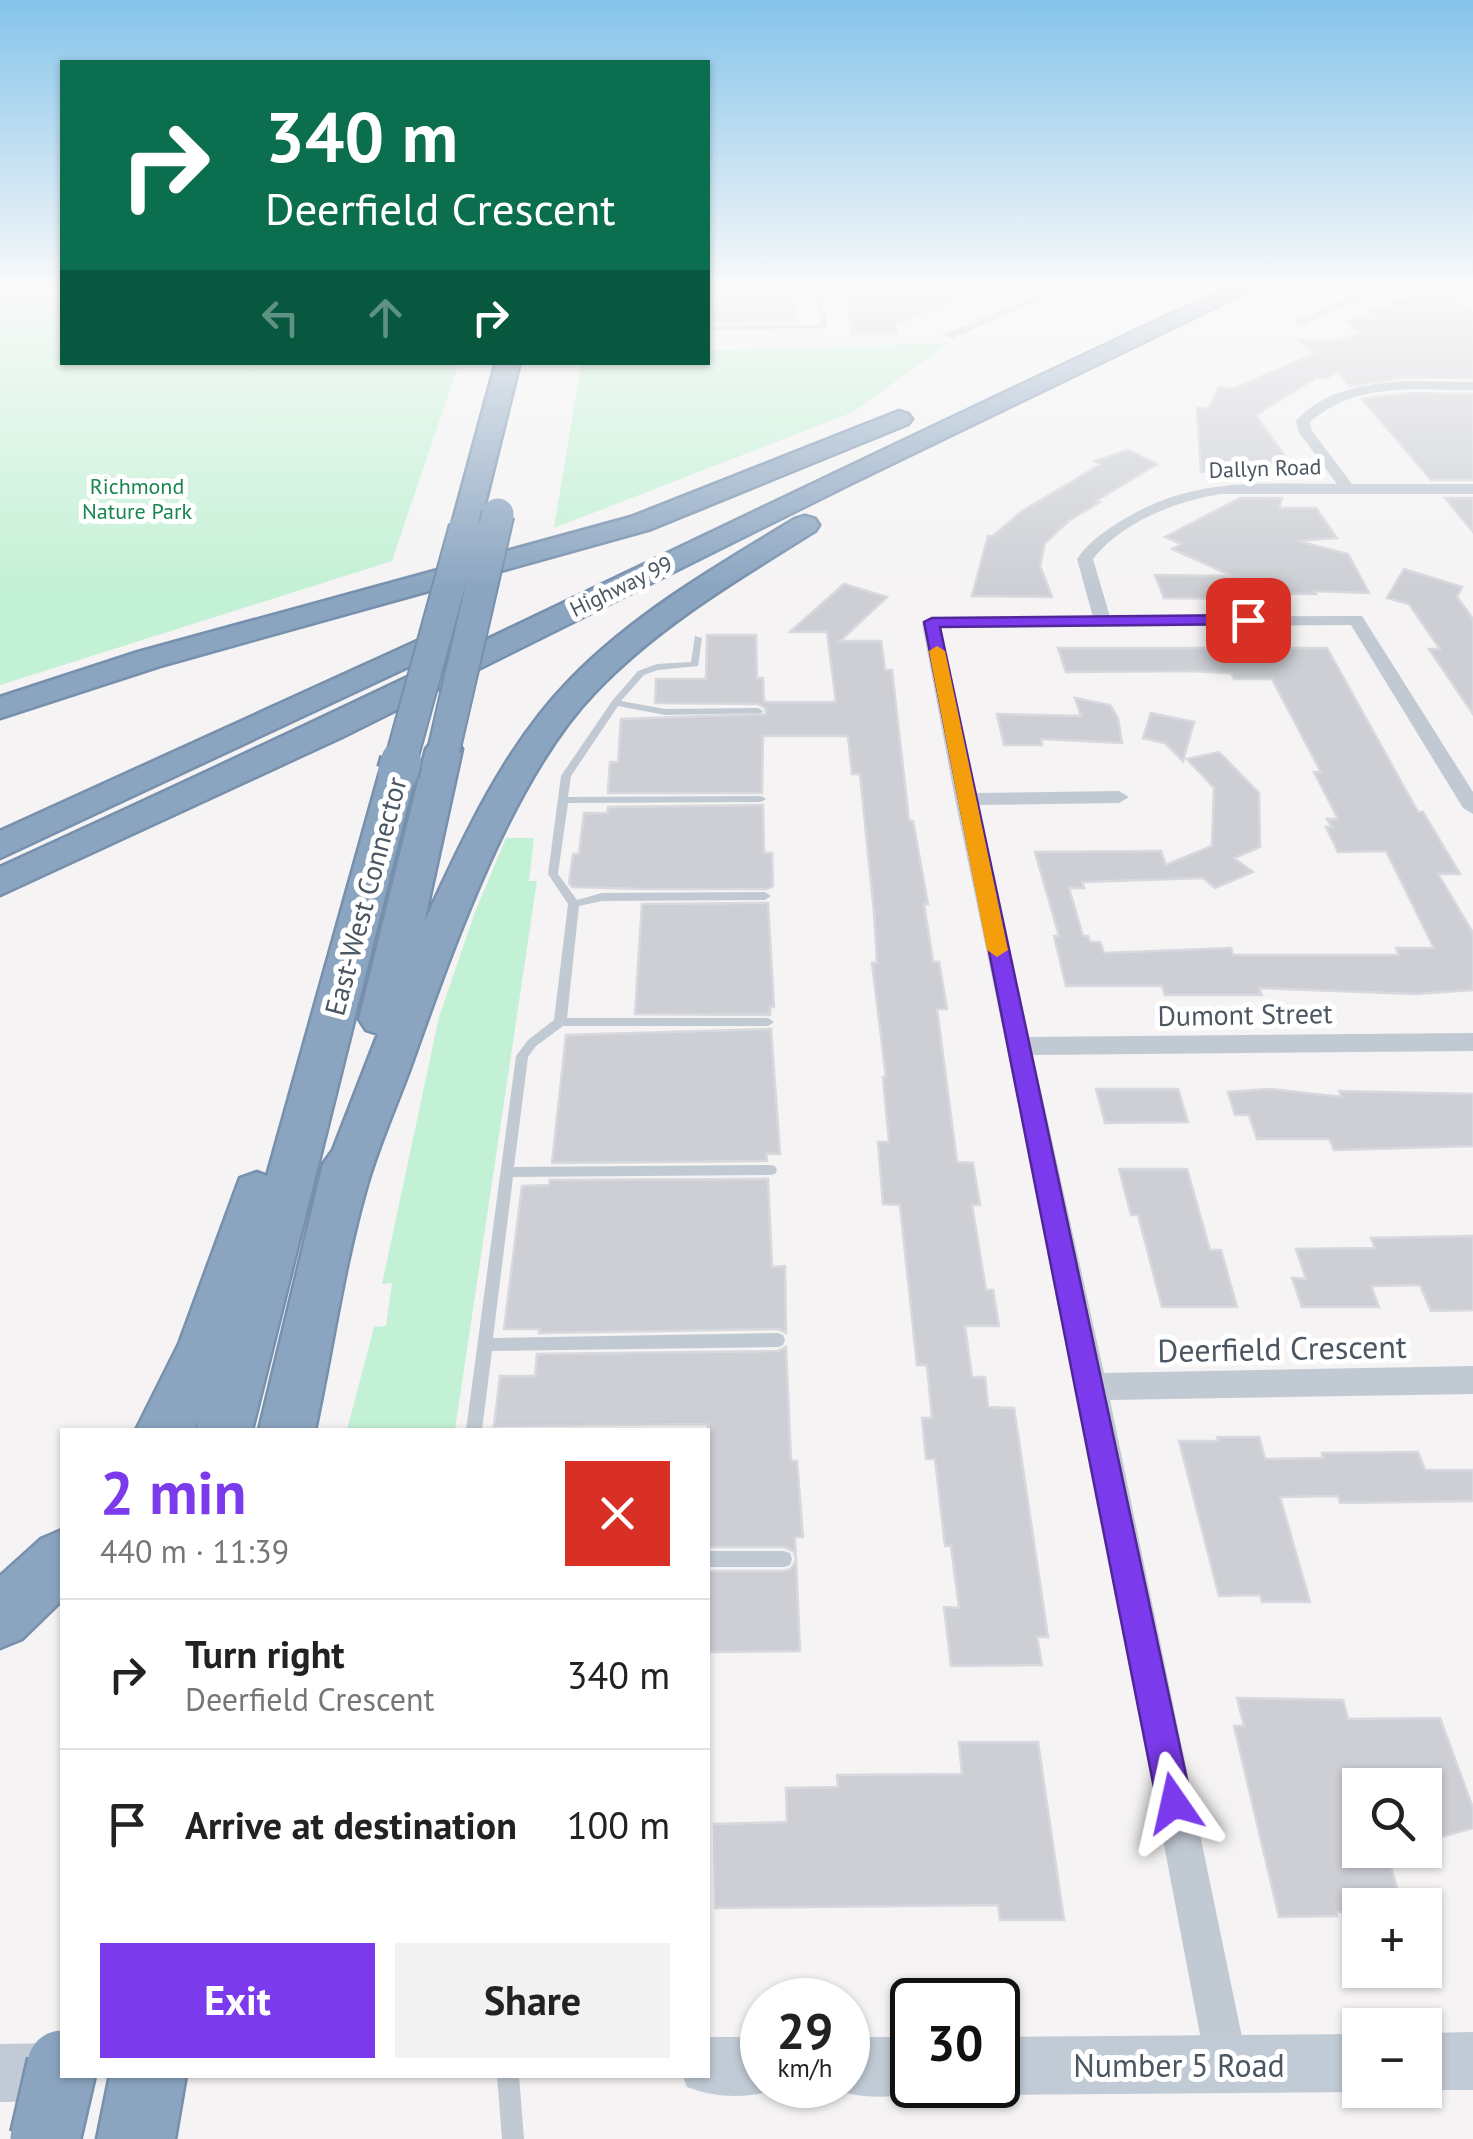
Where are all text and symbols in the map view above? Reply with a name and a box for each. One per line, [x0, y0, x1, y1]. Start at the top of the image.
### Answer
text: 340 m [265, 91, 458, 181]
icon: right [100, 100, 230, 230]
text: Deerfield Crescent [265, 179, 616, 237]
icon: left [253, 290, 308, 345]
icon: ahead [358, 290, 413, 345]
icon: right [463, 290, 518, 345]
street label: Dallyn Road [1208, 452, 1322, 484]
park label: Richmond Nature Park [82, 472, 192, 525]
street label: Highway 99 [565, 549, 677, 623]
pin [1206, 578, 1291, 663]
icon: arrive [1221, 593, 1276, 648]
street label: East-West Connector [315, 772, 415, 1019]
street label: Dumont Street [1157, 994, 1333, 1034]
street label: Deerfield Crescent [1157, 1325, 1407, 1371]
text: 2 min [100, 1453, 246, 1531]
button: close [565, 1461, 670, 1566]
text: 440 m · 11:39 [100, 1530, 289, 1572]
text: Turn right [185, 1629, 345, 1678]
icon: right [100, 1647, 155, 1702]
text: 340 m [567, 1650, 670, 1699]
text: Deerfield Crescent [185, 1678, 434, 1720]
position arrow [1122, 1751, 1226, 1855]
map controls [1342, 1768, 1442, 2108]
button: search [1342, 1768, 1442, 1868]
icon: arrive [100, 1797, 155, 1852]
text: Arrive at destination [185, 1800, 517, 1849]
text: 100 m [567, 1800, 670, 1849]
button: + [1342, 1888, 1442, 1988]
button: Exit [100, 1943, 375, 2058]
button: Share [395, 1943, 670, 2058]
speed limit sign: 30 [890, 1978, 1020, 2108]
text: 29 [777, 1998, 833, 2063]
button: − [1342, 2008, 1442, 2108]
street label: Number 5 Road [1073, 2044, 1285, 2086]
text: km/h [778, 2052, 832, 2084]

